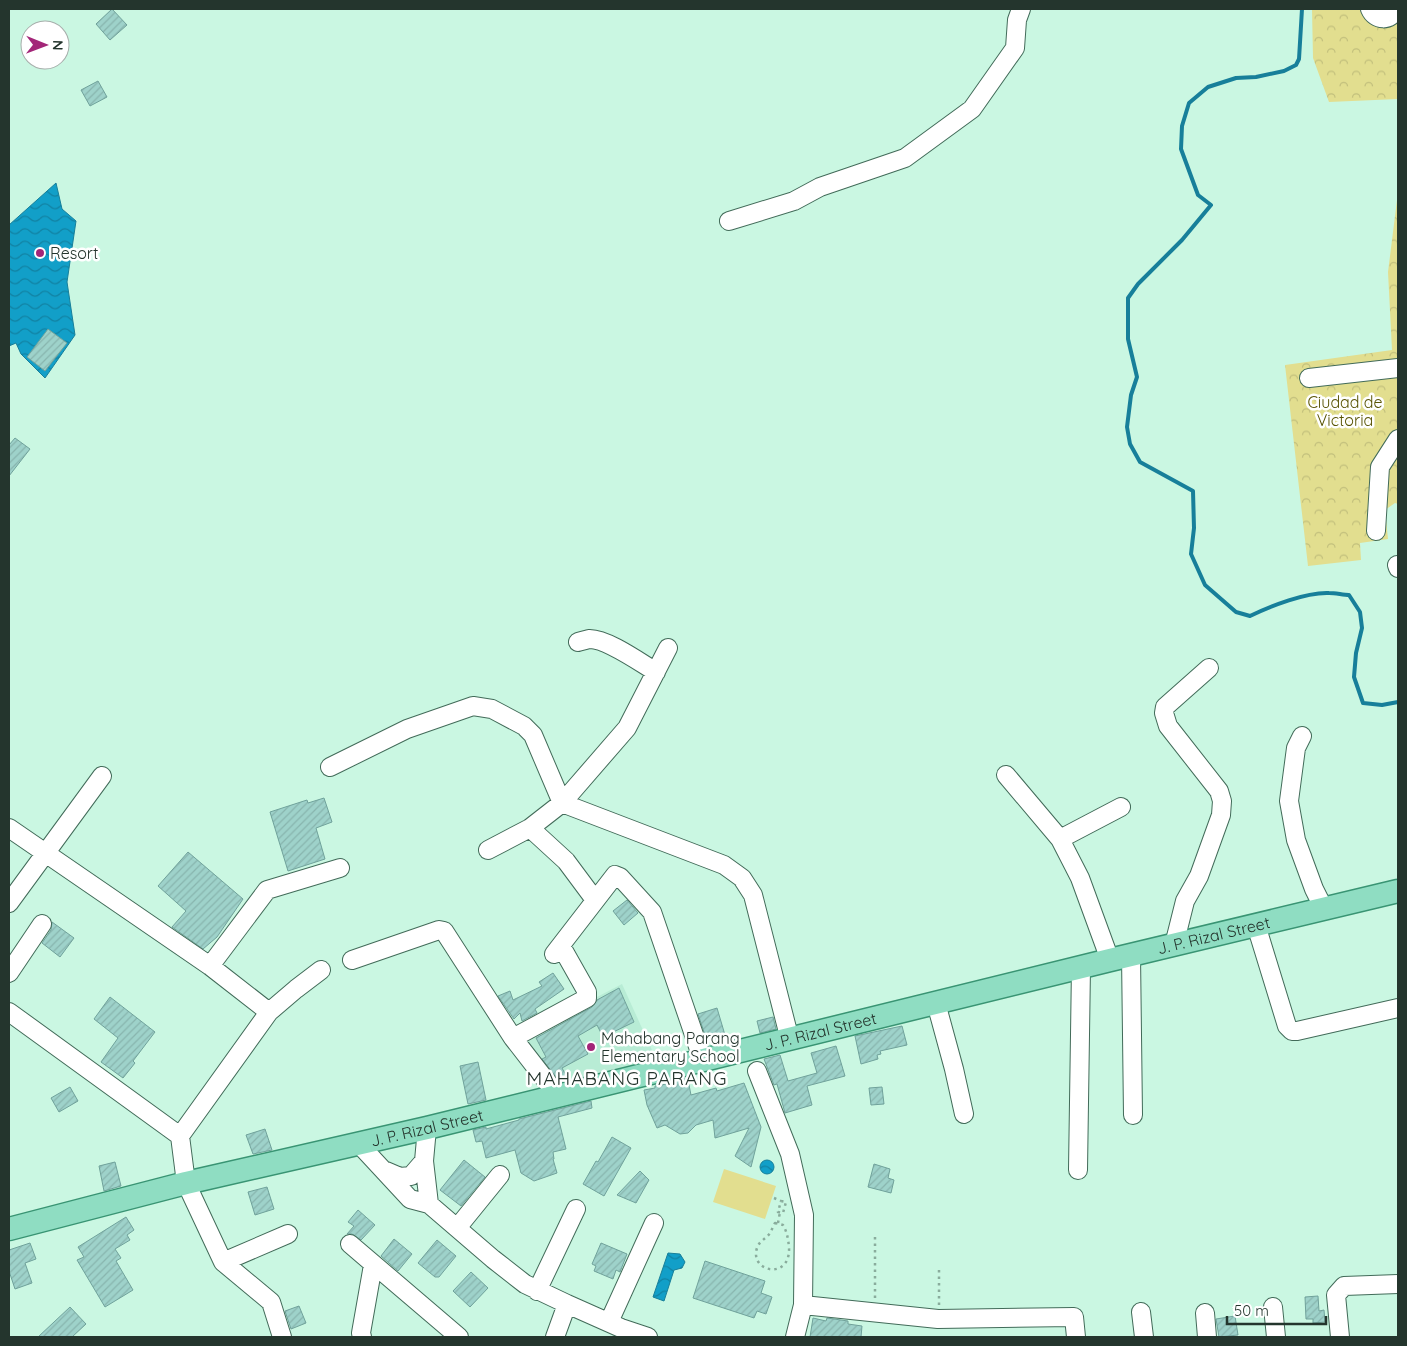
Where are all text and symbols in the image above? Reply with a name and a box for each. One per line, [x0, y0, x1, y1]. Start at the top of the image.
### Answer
north arrow [20, 20, 70, 70]
text: N [49, 40, 67, 51]
place label: Resort [50, 243, 98, 263]
marker: Resort [34, 247, 46, 259]
park label: Ciudad de Victoria [1307, 392, 1383, 430]
street label: J. P. Rizal Street [1155, 912, 1272, 958]
street label: J. P. Rizal Street [762, 1008, 878, 1055]
place label: Mahabang Parang Elementary School [601, 1028, 740, 1066]
marker: Mahabang Parang Elementary School [585, 1041, 597, 1053]
district label: MAHABANG PARANG [527, 1066, 727, 1090]
street label: J. P. Rizal Street [369, 1105, 485, 1151]
scale bar [1227, 1294, 1326, 1326]
text: 50 m [1234, 1301, 1269, 1320]

